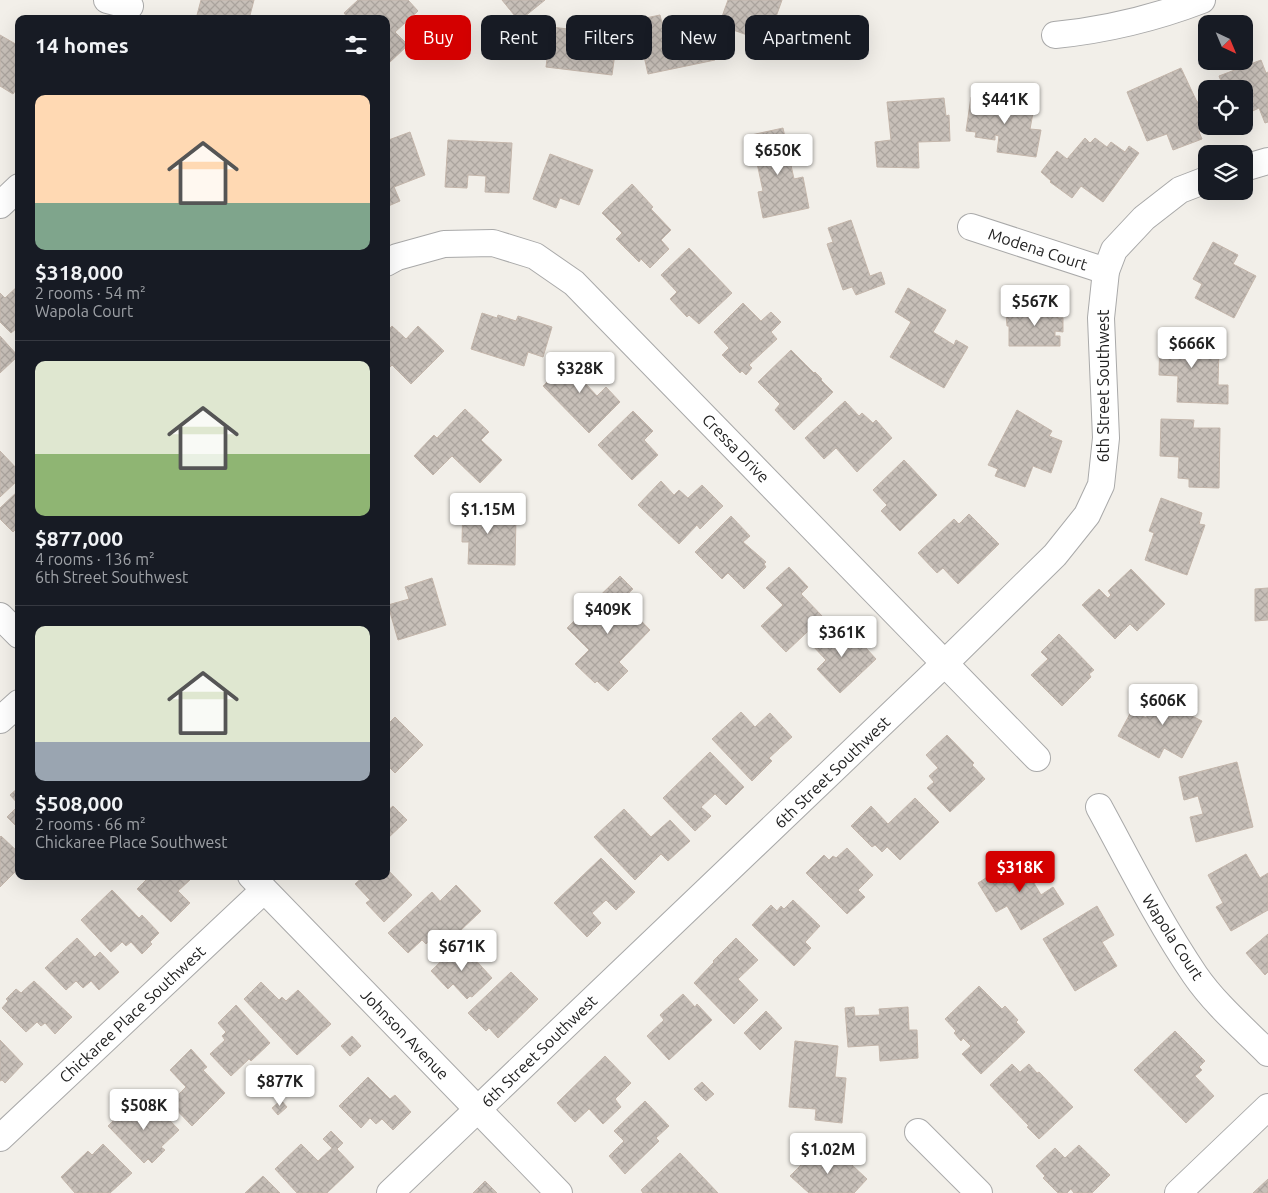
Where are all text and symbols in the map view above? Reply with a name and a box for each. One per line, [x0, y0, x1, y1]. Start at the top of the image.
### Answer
chip: Buy [405, 15, 471, 60]
chip: Rent [481, 15, 556, 60]
chip: Filters [566, 15, 652, 60]
chip: New [662, 15, 735, 60]
chip: Apartment [745, 15, 869, 60]
north arrow [1198, 15, 1252, 70]
map controls [1198, 15, 1253, 200]
icon: filters [342, 31, 370, 59]
text: 14 homes [35, 33, 129, 57]
button: locate [1198, 80, 1253, 135]
pin: $441K [970, 82, 1040, 125]
text: $441K [982, 90, 1028, 108]
icon: home [158, 128, 248, 218]
pin: $650K [743, 134, 813, 176]
text: $650K [755, 141, 801, 159]
button: layers [1198, 145, 1253, 200]
street label: Modena Court [986, 225, 1090, 274]
text: $318,000 [35, 260, 123, 284]
text: 2 rooms · 54 m² [35, 284, 146, 302]
pin: $567K [1000, 284, 1070, 327]
text: $567K [1012, 292, 1058, 310]
text: Wapola Court [35, 302, 133, 320]
street label: 6th Street Southwest [1094, 309, 1112, 463]
pin: $666K [1157, 326, 1227, 369]
text: $666K [1169, 334, 1215, 352]
pin: $328K [545, 352, 615, 394]
text: $328K [557, 359, 603, 377]
icon: home [158, 393, 248, 483]
street label: Cressa Drive [699, 410, 773, 486]
pin: $1.15M [447, 492, 529, 535]
text: $1.15M [461, 500, 515, 518]
text: $877,000 [35, 526, 123, 550]
text: 4 rooms · 136 m² [35, 550, 155, 568]
text: 6th Street Southwest [35, 568, 188, 586]
pin: $409K [573, 592, 643, 635]
text: $409K [585, 600, 631, 618]
pin: $361K [807, 616, 877, 658]
text: $361K [819, 623, 865, 641]
icon: home [158, 658, 248, 748]
pin: $606K [1128, 684, 1198, 726]
text: $606K [1140, 691, 1186, 709]
street label: 6th Street Southwest [771, 712, 894, 832]
text: $508,000 [35, 791, 123, 815]
text: 2 rooms · 66 m² [35, 815, 146, 833]
text: Chickaree Place Southwest [35, 833, 228, 851]
pin: $318K [985, 850, 1055, 893]
text: $318K [997, 858, 1043, 876]
street label: Wapola Court [1139, 891, 1208, 984]
pin: $671K [427, 930, 497, 972]
text: $671K [439, 937, 485, 955]
street label: Chickaree Place Southwest [55, 941, 209, 1086]
street label: Johnson Avenue [357, 985, 453, 1083]
street label: 6th Street Southwest [478, 991, 601, 1111]
pin: $877K [245, 1064, 315, 1107]
text: $877K [257, 1072, 303, 1090]
pin: $508K [109, 1088, 179, 1131]
text: $508K [121, 1096, 167, 1114]
pin: $1.02M [787, 1132, 869, 1175]
text: $1.02M [801, 1140, 855, 1158]

